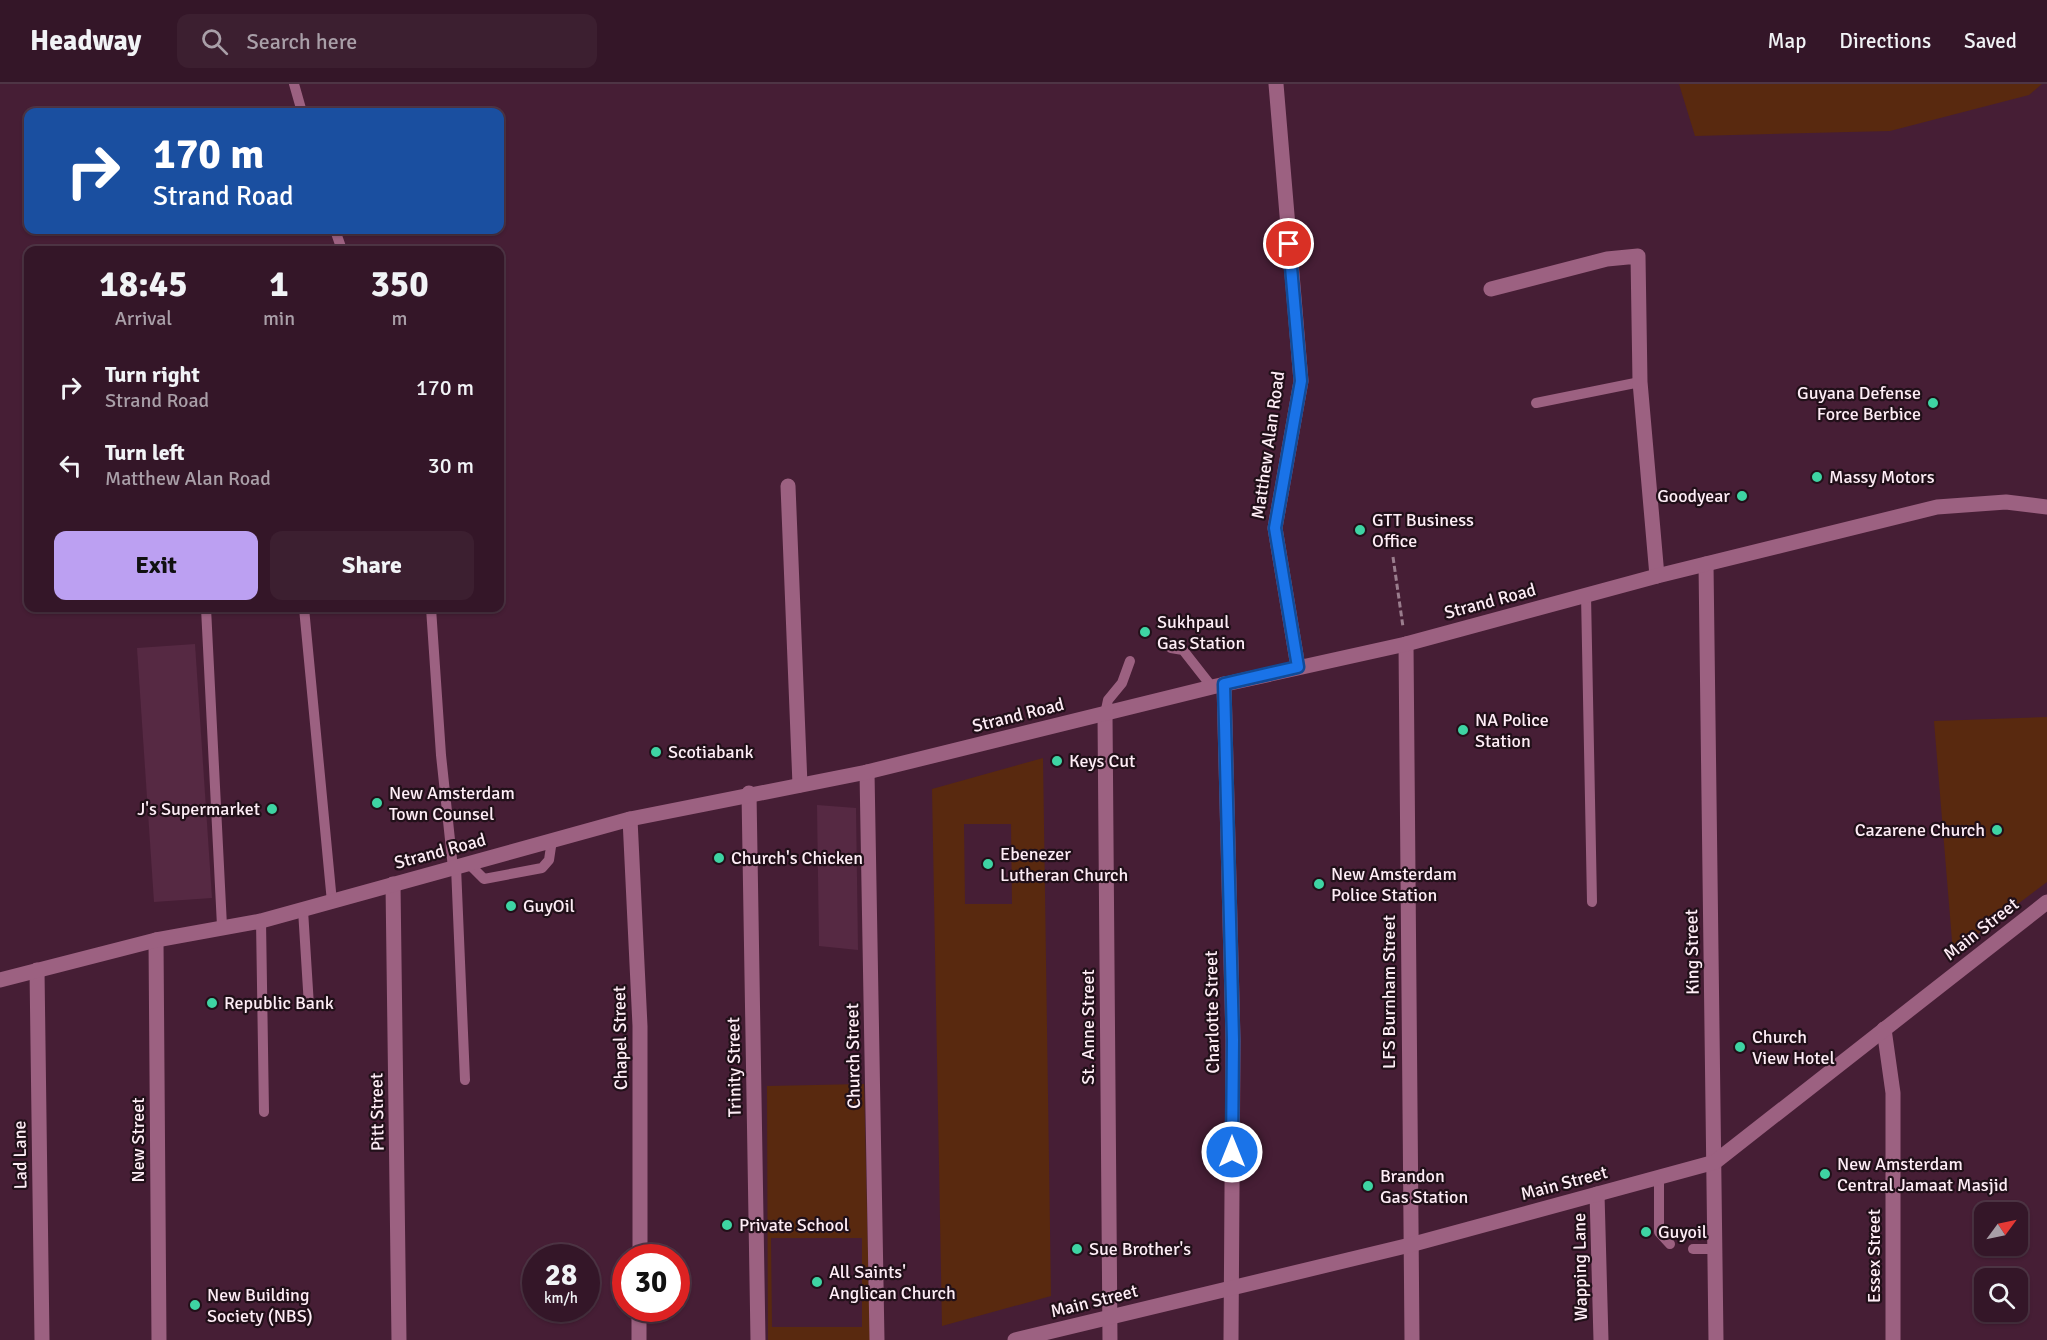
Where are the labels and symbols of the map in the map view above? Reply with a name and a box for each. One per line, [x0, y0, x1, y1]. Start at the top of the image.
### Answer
pin [1263, 218, 1314, 269]
street label: Matthew Alan Road [1247, 370, 1289, 520]
place label: Guyana Defense Force Berbice [1797, 382, 1921, 425]
marker: Guyana Defense Force Berbice [1926, 396, 1940, 410]
place label: Massy Motors [1829, 466, 1935, 488]
marker: Massy Motors [1810, 470, 1824, 484]
place label: Goodyear [1657, 485, 1730, 507]
marker: Goodyear [1735, 489, 1749, 503]
place label: GTT Business Office [1372, 509, 1474, 552]
marker: GTT Business Office [1353, 523, 1367, 537]
street label: Strand Road [1442, 578, 1538, 624]
place label: Sukhpaul Gas Station [1157, 611, 1245, 654]
marker: Sukhpaul Gas Station [1138, 625, 1152, 639]
street label: Strand Road [970, 693, 1066, 737]
place label: NA Police Station [1475, 709, 1549, 752]
marker: NA Police Station [1456, 723, 1470, 737]
place label: Scotiabank [668, 741, 754, 763]
marker: Scotiabank [649, 745, 663, 759]
place label: Keys Cut [1069, 750, 1135, 772]
marker: Keys Cut [1050, 754, 1064, 768]
place label: New Amsterdam Town Counsel [389, 782, 515, 825]
marker: New Amsterdam Town Counsel [370, 796, 384, 810]
place label: J's Supermarket [137, 798, 260, 820]
marker: J's Supermarket [265, 802, 279, 816]
place label: Cazarene Church [1855, 819, 1985, 841]
marker: Cazarene Church [1990, 823, 2004, 837]
street label: Strand Road [392, 828, 488, 874]
place label: Ebenezer Lutheran Church [1000, 843, 1128, 886]
place label: Church's Chicken [731, 847, 863, 869]
marker: Church's Chicken [712, 851, 726, 865]
marker: Ebenezer Lutheran Church [981, 857, 995, 871]
place label: New Amsterdam Police Station [1331, 863, 1457, 906]
marker: New Amsterdam Police Station [1312, 877, 1326, 891]
street label: Main Street [1939, 893, 2023, 965]
place label: GuyOil [523, 895, 575, 917]
marker: GuyOil [504, 899, 518, 913]
street label: King Street [1680, 909, 1704, 995]
street label: LFS Burnham Street [1378, 915, 1400, 1069]
street label: Charlotte Street [1200, 950, 1224, 1074]
street label: St. Anne Street [1077, 969, 1099, 1085]
street label: Chapel Street [608, 986, 632, 1090]
place label: Republic Bank [224, 992, 334, 1014]
marker: Republic Bank [205, 996, 219, 1010]
street label: Church Street [841, 1003, 865, 1109]
street label: Trinity Street [722, 1017, 746, 1117]
place label: Church View Hotel [1752, 1026, 1835, 1069]
marker: Church View Hotel [1733, 1040, 1747, 1054]
street label: Pitt Street [365, 1073, 389, 1151]
street label: New Street [127, 1098, 149, 1182]
street label: Lad Lane [8, 1120, 32, 1190]
position arrow [1200, 1120, 1264, 1184]
place label: New Amsterdam Central Jamaat Masjid [1837, 1153, 2008, 1196]
street label: Main Street [1518, 1161, 1610, 1205]
place label: Brandon Gas Station [1380, 1165, 1468, 1208]
marker: New Amsterdam Central Jamaat Masjid [1818, 1167, 1832, 1181]
marker: Brandon Gas Station [1361, 1179, 1375, 1193]
north arrow [1974, 1202, 2028, 1256]
street label: Essex Street [1863, 1209, 1885, 1303]
street label: Wapping Lane [1568, 1213, 1592, 1321]
place label: Private School [739, 1214, 849, 1236]
marker: Private School [720, 1218, 734, 1232]
place label: Guyoil [1658, 1221, 1707, 1243]
marker: Guyoil [1639, 1225, 1653, 1239]
place label: Sue Brother's [1089, 1238, 1191, 1260]
marker: Sue Brother's [1070, 1242, 1084, 1256]
speed limit sign: 30 [612, 1244, 690, 1322]
place label: All Saints' Anglican Church [829, 1261, 956, 1304]
marker: All Saints' Anglican Church [810, 1275, 824, 1289]
street label: Main Street [1048, 1280, 1140, 1322]
place label: New Building Society (NBS) [207, 1284, 313, 1327]
marker: New Building Society (NBS) [188, 1298, 202, 1312]

